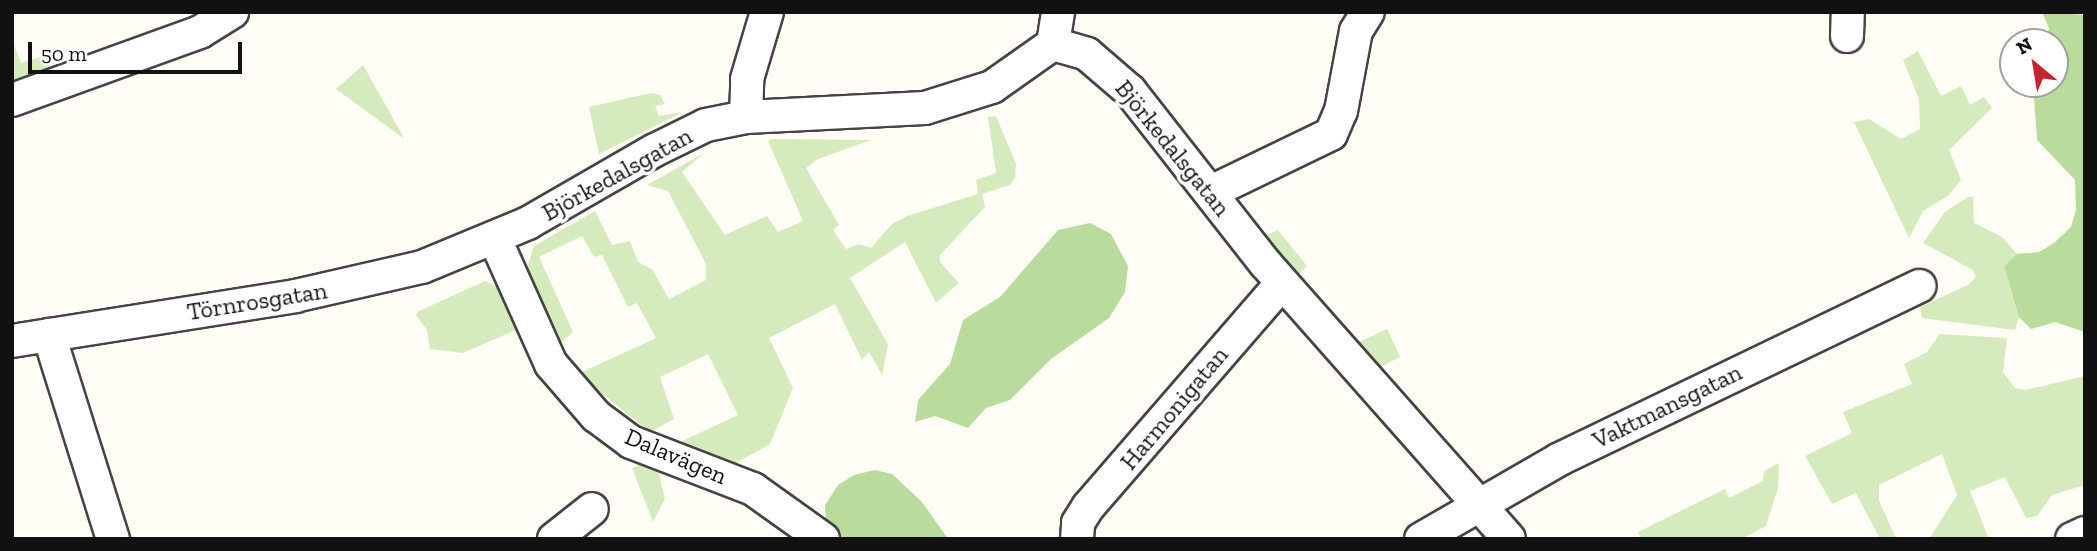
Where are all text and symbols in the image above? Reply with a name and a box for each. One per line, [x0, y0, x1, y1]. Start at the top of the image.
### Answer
scale bar [32, 28, 245, 72]
north arrow [1999, 28, 2069, 98]
text: N [2012, 33, 2036, 60]
text: 50 m [41, 41, 87, 66]
street label: Björkedalsgatan [1109, 74, 1237, 222]
street label: Björkedalsgatan [537, 121, 697, 227]
street label: Törnrosgatan [185, 276, 329, 326]
street label: Harmonigatan [1114, 341, 1234, 475]
street label: Vaktmansgatan [1588, 357, 1746, 455]
street label: Dalavägen [621, 422, 731, 490]

